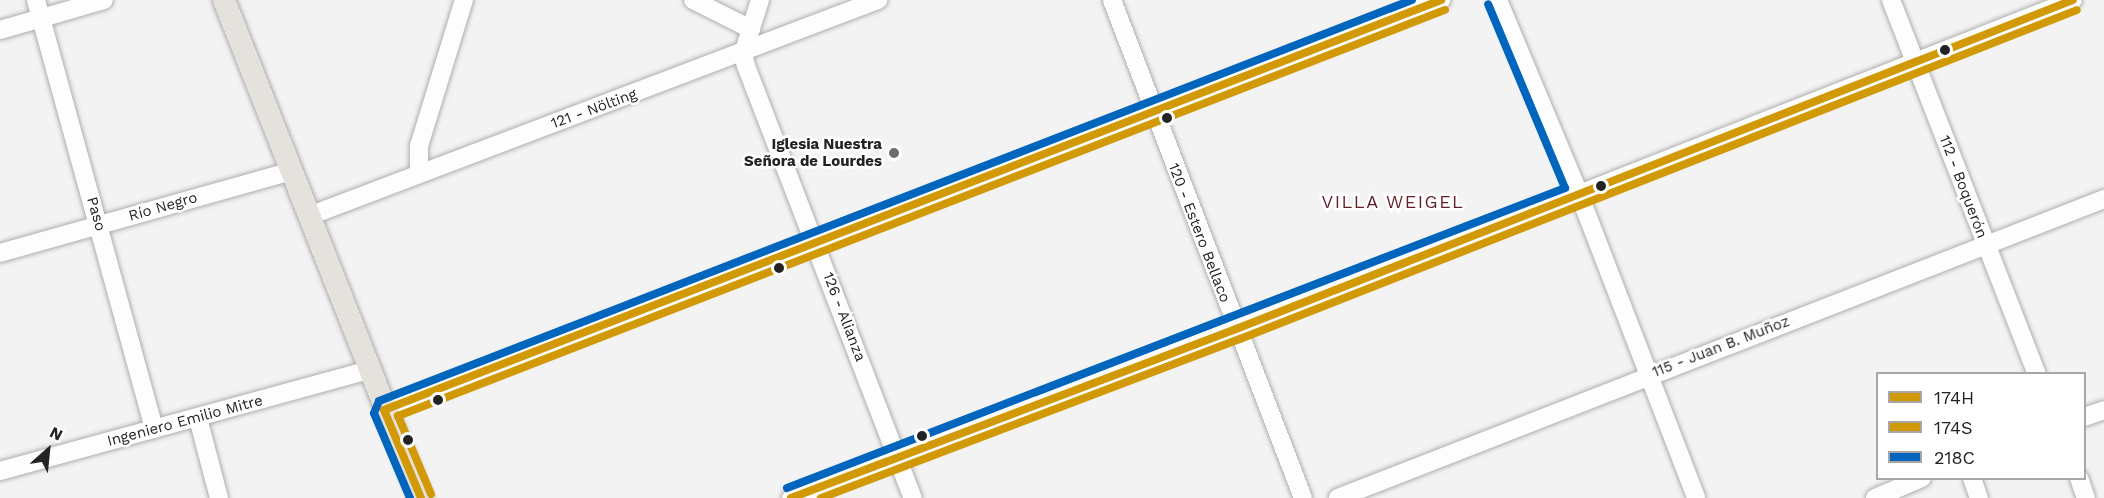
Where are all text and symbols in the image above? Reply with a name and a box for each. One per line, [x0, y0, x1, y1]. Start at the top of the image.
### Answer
unlabelled marker [1939, 44, 1951, 56]
street label: 121 - Nölting [549, 85, 639, 133]
unlabelled marker [1161, 112, 1173, 124]
street label: 112 - Boquerón [1935, 133, 1991, 241]
place label: Iglesia Nuestra Señora de Lourdes [744, 135, 882, 170]
marker: Iglesia Nuestra Señora de Lourdes [887, 146, 901, 160]
street label: 120 - Estero Bellaco [1164, 161, 1234, 305]
unlabelled marker [1595, 180, 1607, 192]
street label: Río Negro [127, 189, 199, 225]
district label: VILLA WEIGEL [1321, 191, 1465, 213]
street label: Paso [83, 195, 109, 233]
unlabelled marker [773, 262, 785, 274]
street label: 126 - Alianza [819, 270, 869, 364]
street label: 115 - Juan B. Muñoz [1650, 312, 1792, 382]
legend [1876, 372, 2086, 480]
text: 174H [1934, 387, 1974, 408]
street label: Ingeniero Emilio Mitre [105, 392, 265, 450]
unlabelled marker [432, 394, 444, 406]
text: 174S [1934, 417, 1972, 438]
north arrow [18, 420, 78, 480]
text: N [47, 422, 66, 445]
unlabelled marker [916, 430, 928, 442]
unlabelled marker [402, 434, 414, 446]
text: 218C [1934, 447, 1975, 468]

